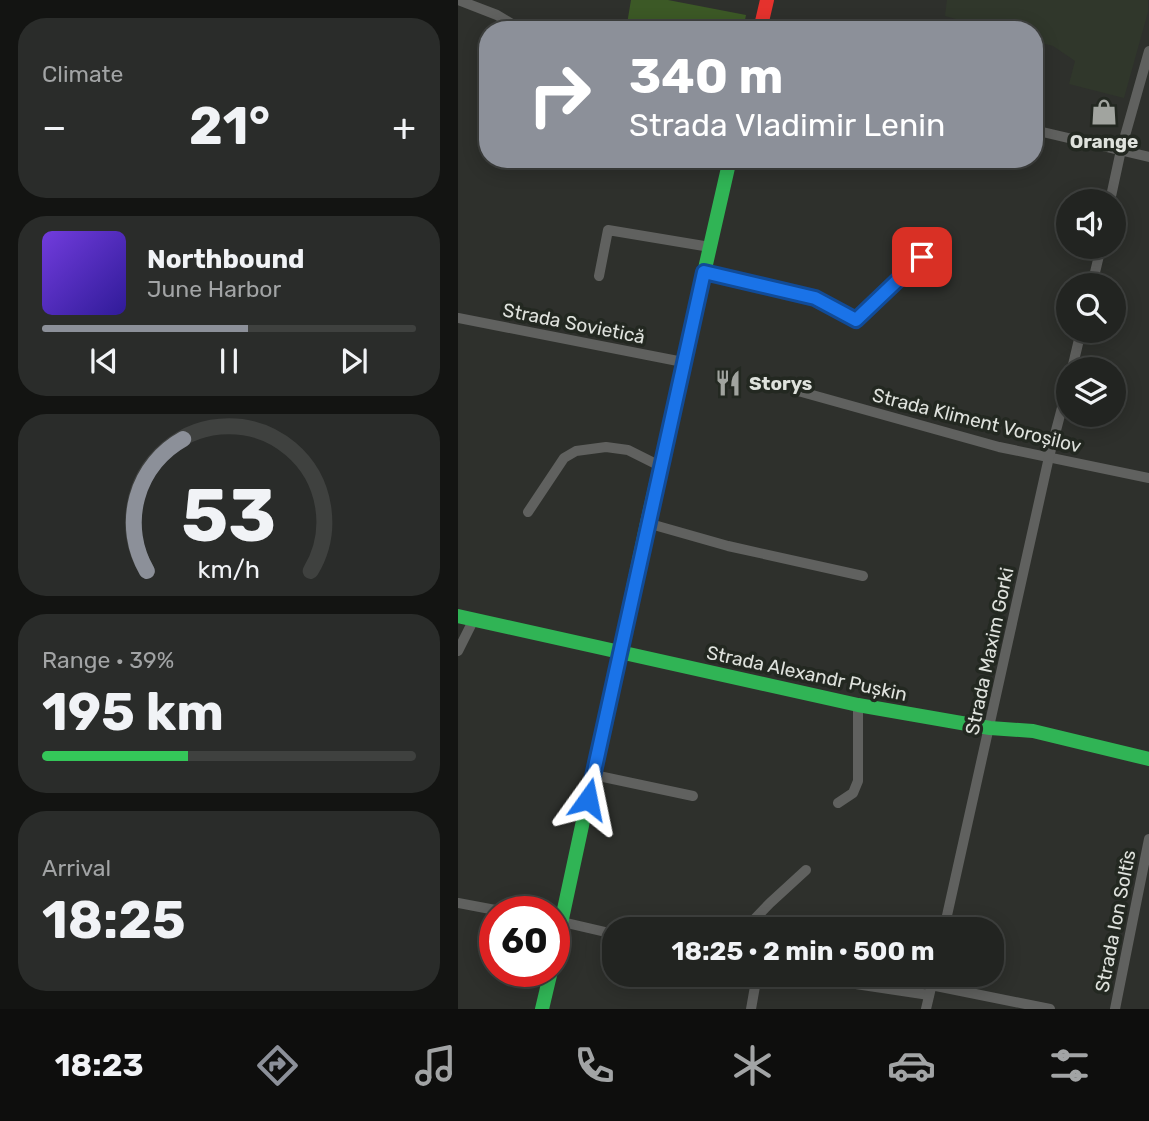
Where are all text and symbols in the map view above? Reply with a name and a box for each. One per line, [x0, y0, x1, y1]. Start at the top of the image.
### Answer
text: 340 m [629, 47, 783, 105]
icon: right [514, 49, 605, 140]
text: Climate [42, 60, 123, 88]
text: 21° [189, 95, 270, 157]
shop icon: Orange [1089, 97, 1119, 127]
text: − [42, 104, 67, 150]
text: + [392, 104, 416, 150]
text: Strada Vladimir Lenin [629, 106, 945, 144]
place label: Orange [1070, 130, 1138, 153]
map controls [1056, 189, 1126, 427]
button: sound [1056, 189, 1126, 259]
pin [892, 227, 952, 287]
icon: arrive [903, 238, 941, 276]
text: Northbound [147, 244, 305, 275]
button: search [1056, 273, 1126, 343]
text: June Harbor [147, 275, 281, 303]
street label: Strada Sovietică [501, 298, 647, 349]
icon: previous [85, 342, 123, 380]
icon: pause [210, 342, 248, 380]
icon: next [335, 342, 373, 380]
button: layers [1056, 357, 1126, 427]
restaurant icon: Storys [713, 368, 743, 398]
place label: Storys [749, 372, 812, 395]
street label: Strada Kliment Voroșilov [870, 383, 1084, 458]
text: 53 [182, 473, 277, 559]
text: km/h [198, 554, 260, 583]
street label: Strada Maxim Gorki [960, 565, 1018, 737]
street label: Strada Alexandr Pușkin [704, 641, 909, 706]
text: Range · 39% [42, 646, 174, 674]
text: 195 km [42, 681, 224, 743]
position arrow [551, 762, 625, 836]
street label: Strada Ion Soltîs [1090, 848, 1141, 994]
text: Arrival [42, 854, 111, 882]
text: 18:25 [42, 889, 186, 951]
speed limit sign: 60 [479, 896, 570, 987]
text: 18:25 · 2 min · 500 m [671, 936, 935, 967]
icon: directions [253, 1041, 302, 1090]
icon: music [411, 1041, 460, 1090]
icon: phone [570, 1041, 619, 1090]
icon: climate [728, 1041, 777, 1090]
icon: car [887, 1041, 936, 1090]
icon: filters [1045, 1041, 1094, 1090]
text: 18:23 [55, 1046, 144, 1084]

